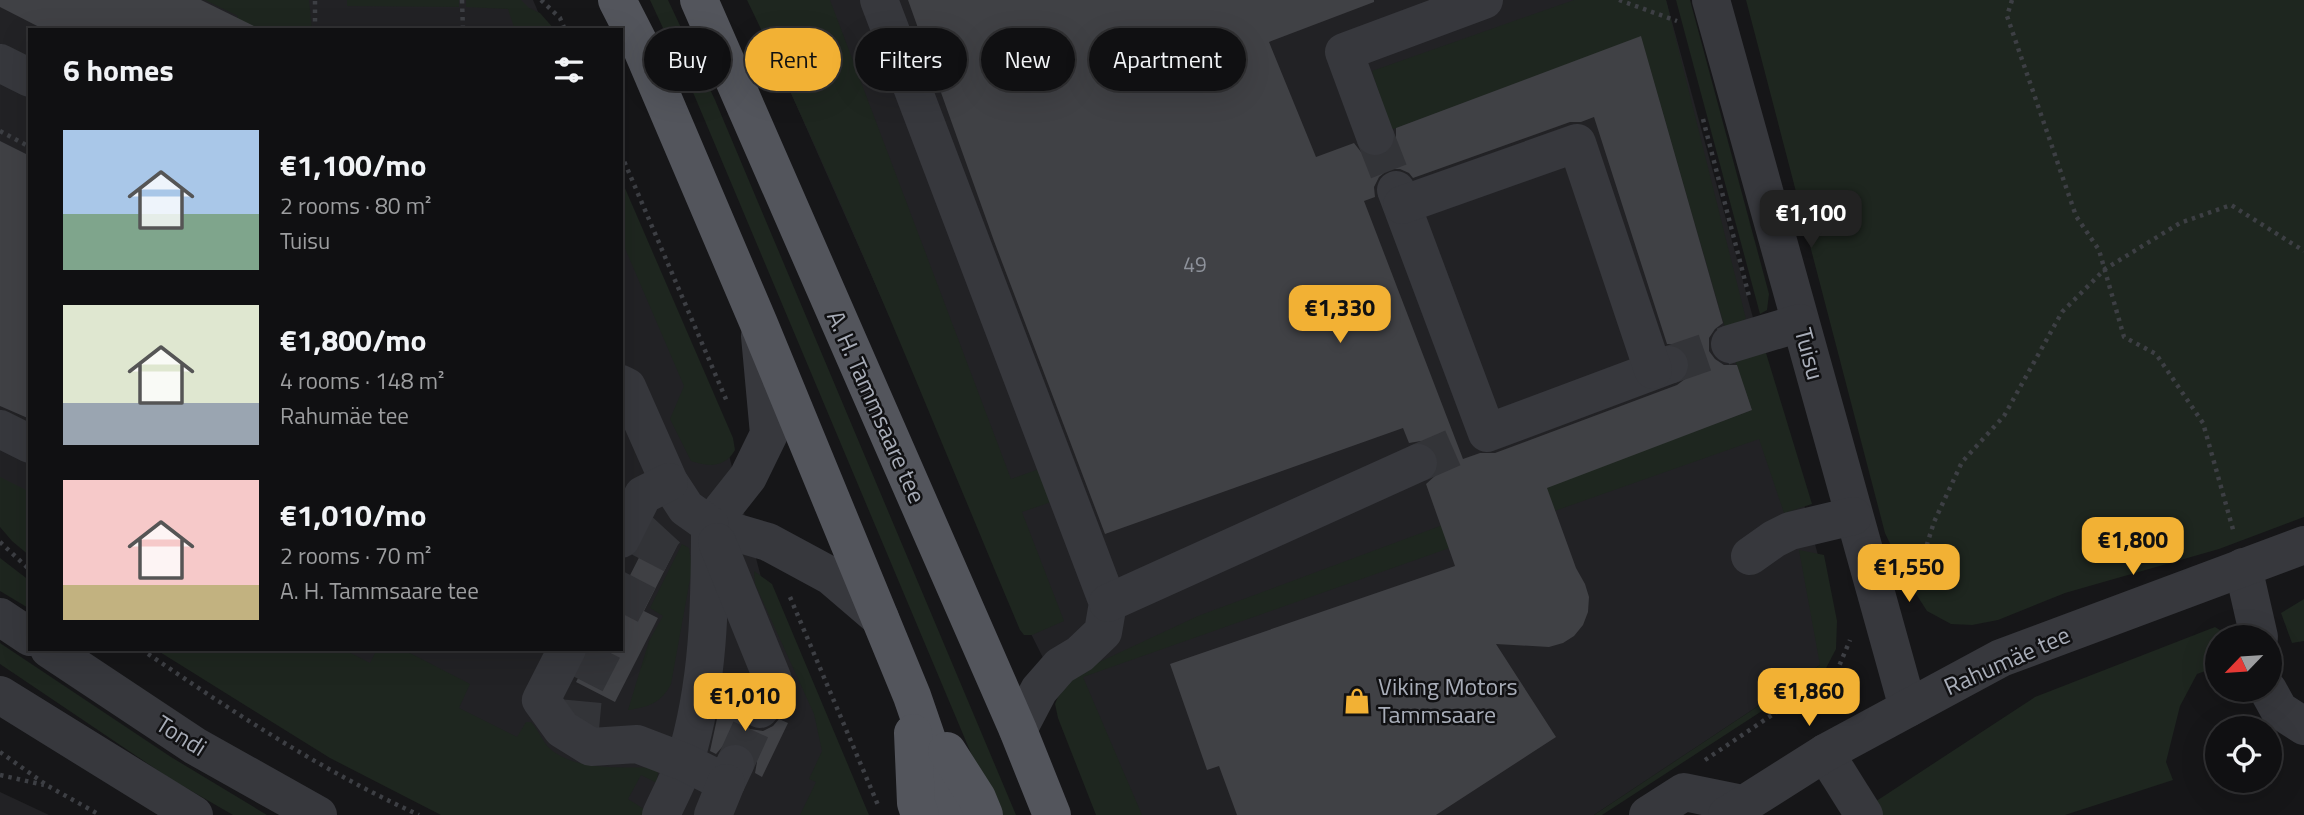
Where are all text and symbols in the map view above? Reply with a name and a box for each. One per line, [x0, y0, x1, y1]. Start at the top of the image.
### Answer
chip: Buy [644, 28, 731, 91]
chip: Rent [745, 28, 841, 91]
chip: Filters [855, 28, 967, 91]
chip: New [981, 28, 1075, 91]
chip: Apartment [1089, 28, 1246, 91]
text: 6 homes [63, 47, 174, 93]
icon: filters [550, 51, 588, 89]
text: €1,100/mo [280, 142, 426, 188]
icon: home [119, 158, 203, 242]
text: 2 rooms · 80 m² [280, 188, 431, 223]
pin: €1,100 [1754, 190, 1868, 250]
text: €1,100 [1776, 195, 1846, 230]
text: Tuisu [280, 223, 330, 258]
house number: 49 [1183, 248, 1207, 280]
pin: €1,330 [1283, 286, 1397, 345]
text: €1,330 [1305, 290, 1375, 325]
street label: A. H. Tammsaare tee [818, 305, 936, 509]
text: €1,800/mo [280, 317, 426, 363]
street label: Tuisu [1786, 324, 1834, 384]
icon: home [119, 333, 203, 417]
text: 4 rooms · 148 m² [280, 363, 444, 398]
text: Rahumäe tee [280, 398, 409, 433]
text: €1,010/mo [280, 492, 426, 538]
icon: home [119, 508, 203, 592]
pin: €1,800 [2076, 518, 2190, 577]
text: €1,800 [2098, 522, 2168, 557]
text: 2 rooms · 70 m² [280, 538, 431, 573]
pin: €1,550 [1852, 544, 1966, 604]
text: €1,550 [1874, 549, 1944, 584]
text: A. H. Tammsaare tee [280, 573, 479, 608]
street label: Rahumäe tee [1938, 616, 2075, 704]
north arrow [2205, 625, 2282, 702]
map controls [2205, 625, 2282, 793]
place label: Viking Motors Tammsaare [1378, 668, 1518, 732]
pin: €1,860 [1752, 668, 1866, 728]
text: €1,860 [1774, 673, 1844, 708]
pin: €1,010 [688, 674, 802, 733]
text: €1,010 [710, 678, 780, 713]
shop icon: Viking Motors Tammsaare [1342, 686, 1372, 716]
street label: Tondi [149, 706, 214, 765]
button: locate [2205, 716, 2282, 793]

